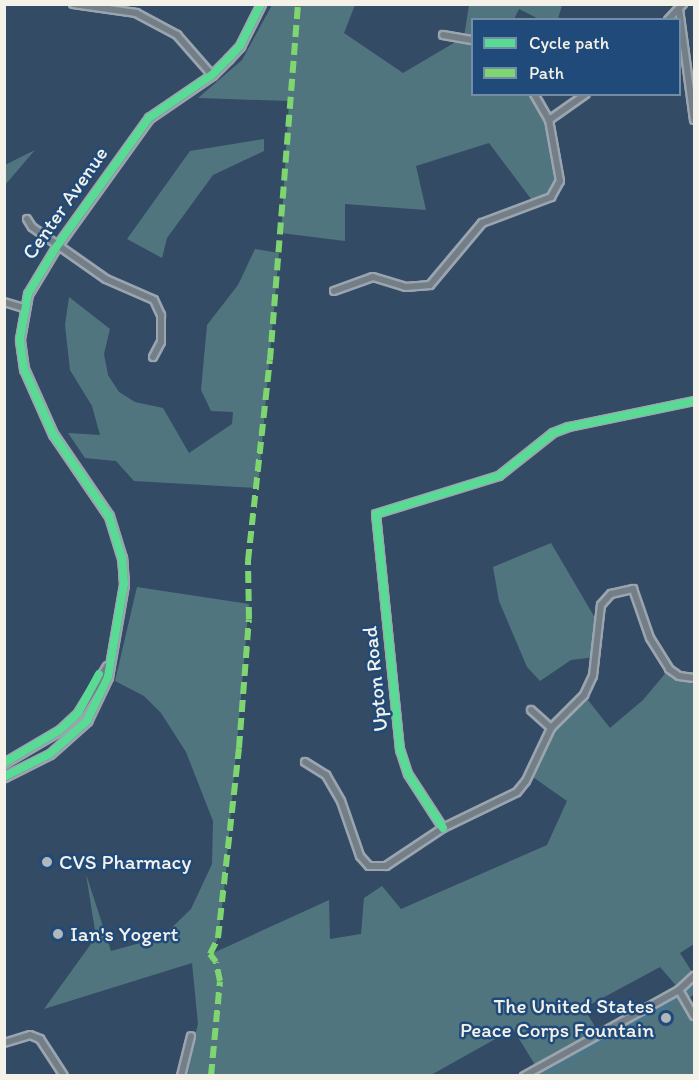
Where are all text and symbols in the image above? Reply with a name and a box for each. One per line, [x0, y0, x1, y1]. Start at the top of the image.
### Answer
legend [471, 18, 681, 96]
text: Cycle path [529, 32, 609, 54]
text: Path [529, 62, 564, 84]
street label: Center Avenue [17, 142, 113, 264]
street label: Upton Road [357, 625, 393, 733]
place label: CVS Pharmacy [59, 849, 191, 875]
marker: CVS Pharmacy [40, 855, 54, 869]
place label: Ian's Yogert [70, 921, 177, 947]
marker: Ian's Yogert [51, 927, 65, 941]
place label: The United States Peace Corps Fountain [460, 993, 654, 1043]
marker: The United States Peace Corps Fountain [659, 1011, 673, 1025]

